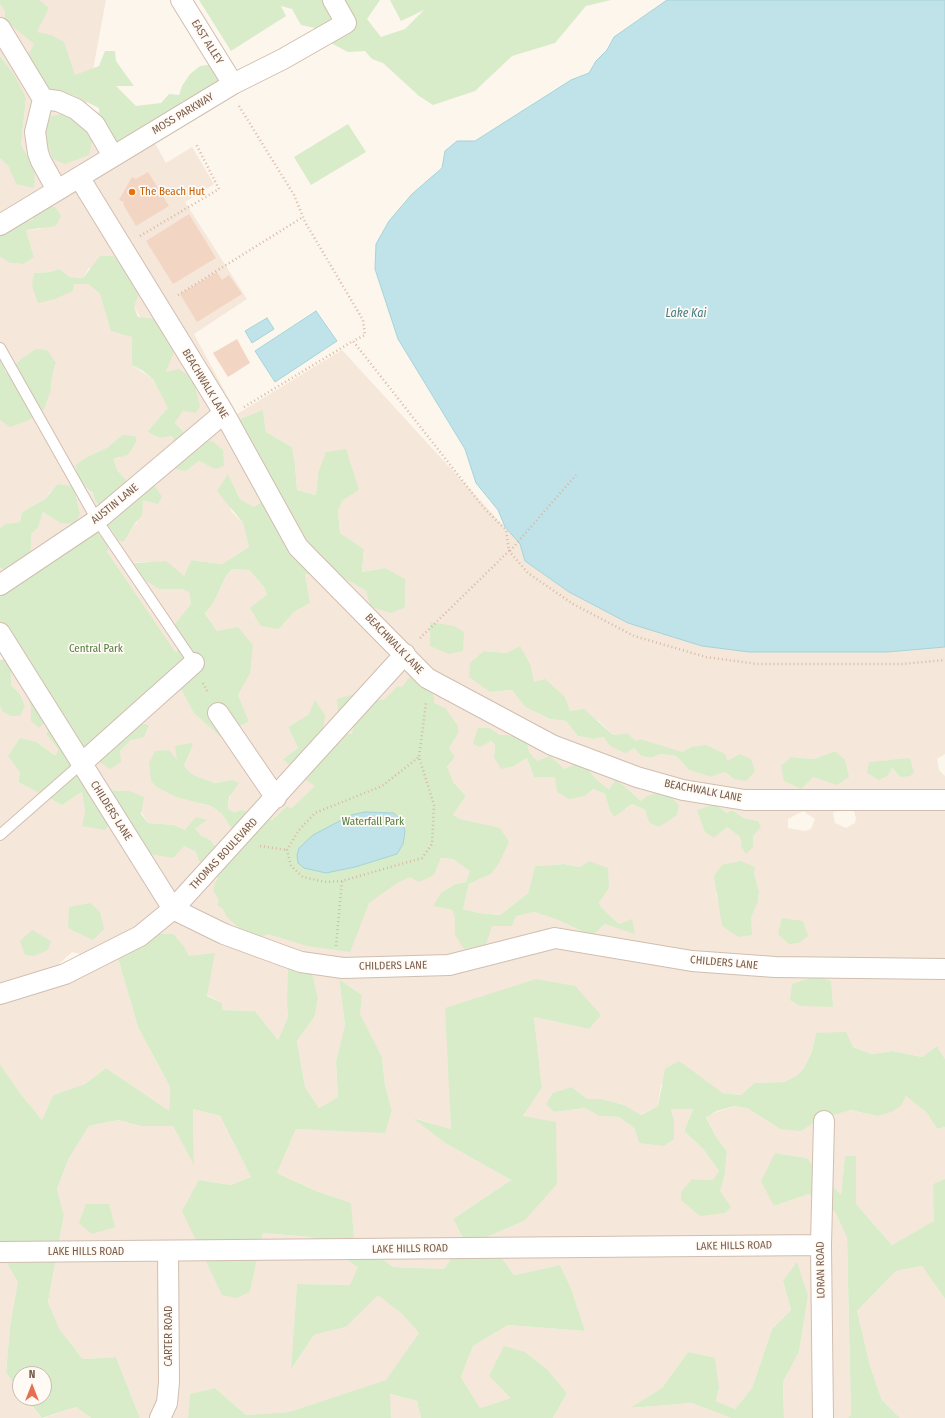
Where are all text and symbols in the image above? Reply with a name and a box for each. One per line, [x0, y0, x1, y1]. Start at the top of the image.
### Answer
street label: EAST ALLEY [188, 17, 226, 67]
street label: MOSS PARKWAY [150, 90, 216, 138]
place label: The Beach Hut [140, 185, 205, 199]
marker: The Beach Hut [127, 187, 137, 197]
water label: Lake Kai [665, 307, 707, 321]
street label: BEACHWALK LANE [179, 347, 231, 421]
street label: AUSTIN LANE [89, 481, 141, 527]
street label: BEACHWALK LANE [362, 611, 426, 677]
park label: Central Park [69, 642, 123, 656]
street label: BEACHWALK LANE [663, 777, 743, 805]
street label: CHILDERS LANE [87, 779, 135, 843]
street label: THOMAS BOULEVARD [187, 815, 261, 893]
park label: Waterfall Park [342, 815, 404, 829]
street label: CHILDERS LANE [690, 953, 758, 973]
street label: CHILDERS LANE [359, 959, 427, 973]
street label: LAKE HILLS ROAD [696, 1239, 772, 1253]
street label: LORAN ROAD [814, 1241, 828, 1299]
street label: LAKE HILLS ROAD [372, 1242, 448, 1256]
street label: LAKE HILLS ROAD [48, 1245, 124, 1259]
street label: CARTER ROAD [162, 1306, 176, 1366]
north arrow [12, 1366, 52, 1406]
text: N [29, 1368, 35, 1381]

